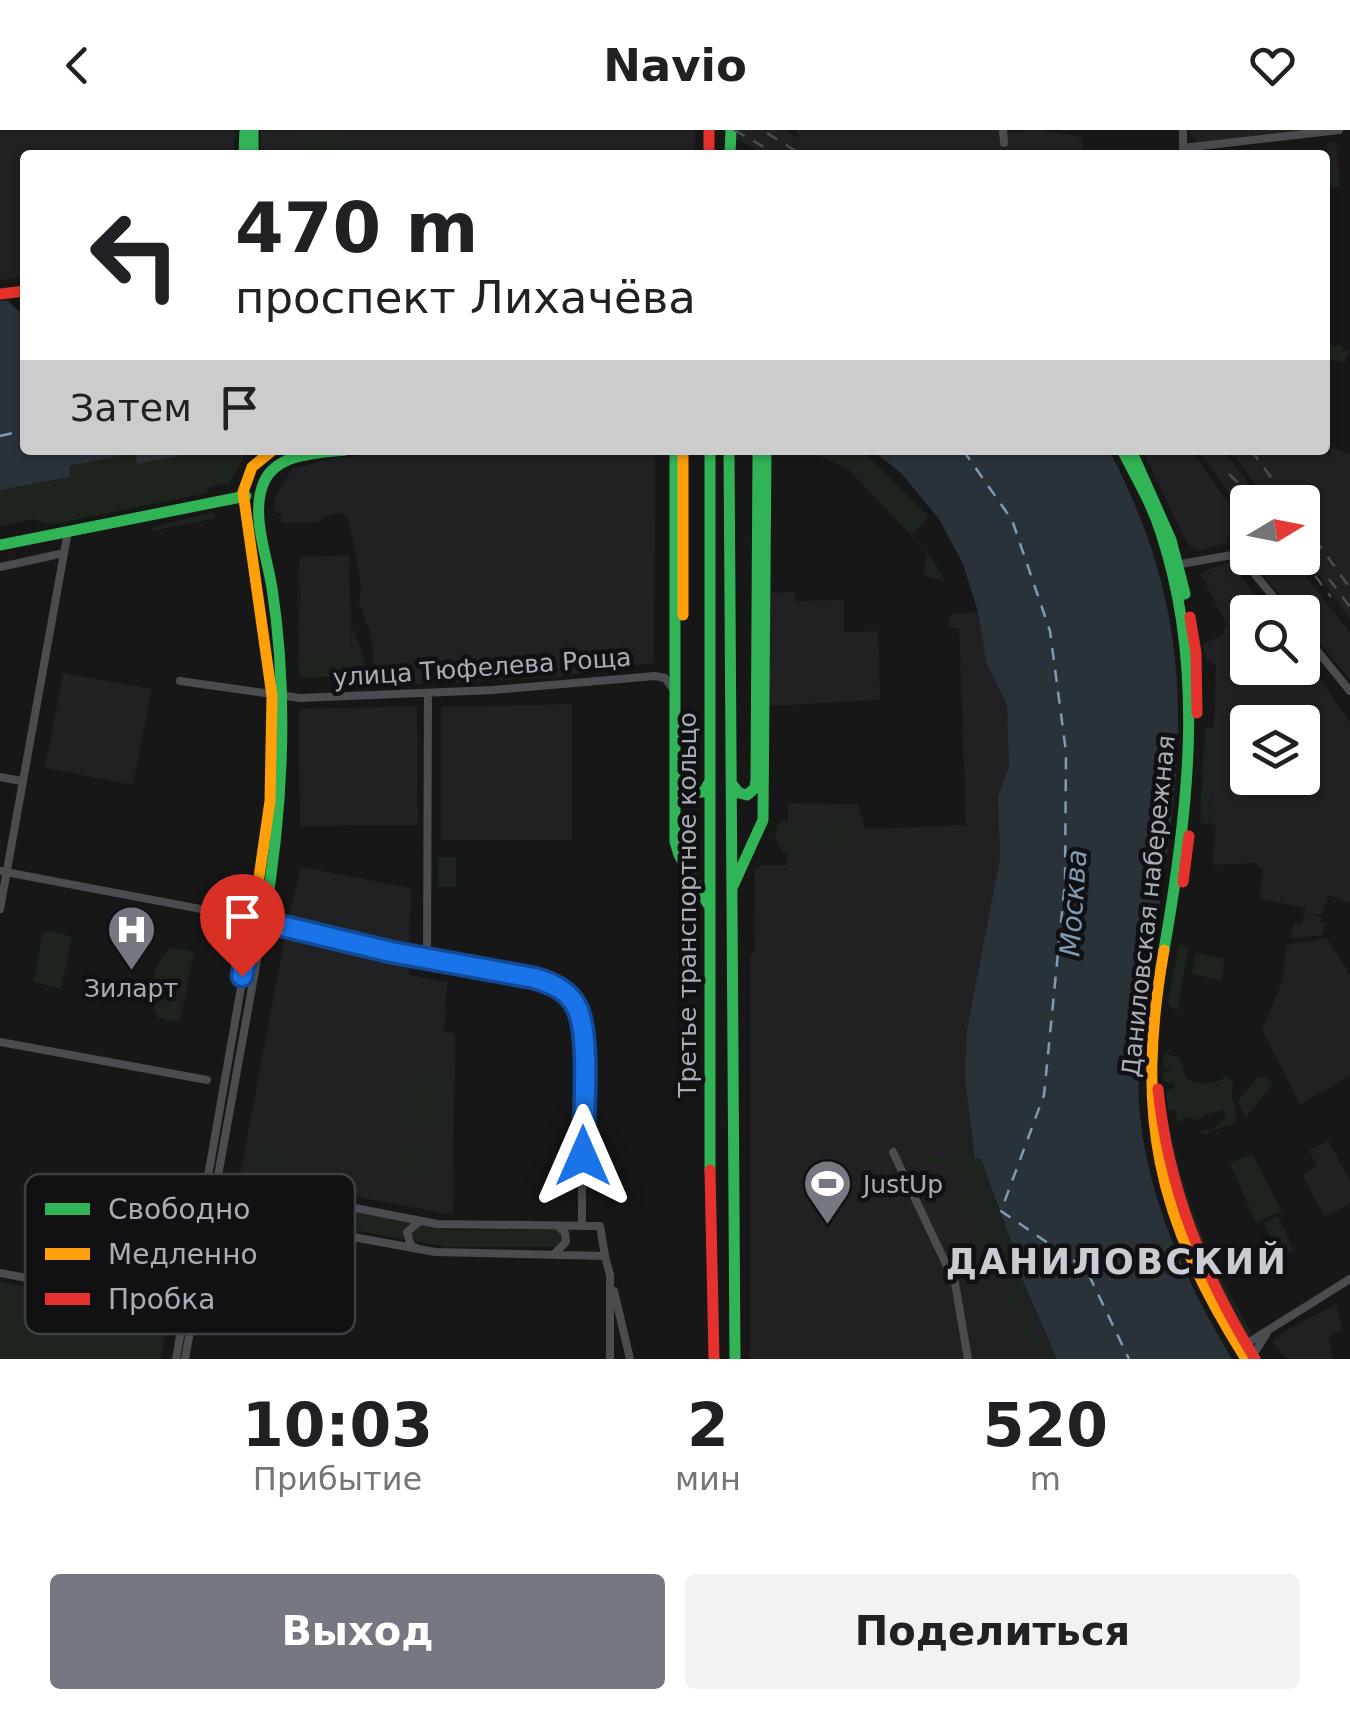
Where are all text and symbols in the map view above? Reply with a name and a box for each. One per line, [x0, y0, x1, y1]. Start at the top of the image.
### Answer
icon: back [50, 38, 105, 93]
icon: heart [1245, 38, 1300, 93]
text: Navio [603, 39, 747, 92]
text: 470 m [235, 187, 478, 269]
icon: left [70, 190, 200, 320]
text: проспект Лихачёва [235, 271, 696, 324]
icon: arrive [212, 380, 267, 435]
text: Затем [70, 386, 192, 430]
north arrow [1230, 485, 1320, 575]
map controls [1230, 485, 1320, 795]
button: search [1230, 595, 1320, 685]
street label: улица Тюфелева Роща [332, 643, 632, 692]
button: layers [1230, 705, 1320, 795]
street label: Третье транспортное кольцо [673, 712, 702, 1099]
street label: Даниловская набережная [1116, 734, 1181, 1078]
water label: Москва [1053, 848, 1094, 958]
pin [200, 874, 285, 977]
icon: arrive [215, 889, 270, 944]
hospital icon: Зиларт [105, 904, 157, 972]
place label: Зиларт [84, 974, 178, 1003]
position arrow [531, 1104, 635, 1208]
sports icon: JustUp [802, 1158, 854, 1226]
place label: JustUp [861, 1170, 943, 1199]
legend [25, 1174, 355, 1334]
text: Свободно [108, 1193, 250, 1226]
text: Медленно [108, 1238, 258, 1271]
district label: ДАНИЛОВСКИЙ [946, 1241, 1288, 1282]
text: Пробка [108, 1283, 215, 1316]
text: 10:03 [242, 1390, 433, 1460]
text: 2 [687, 1390, 729, 1460]
text: 520 [983, 1390, 1108, 1460]
text: Прибытие [253, 1460, 422, 1498]
text: мин [675, 1460, 741, 1498]
text: m [1030, 1460, 1061, 1498]
button: Выход [50, 1574, 665, 1689]
button: Поделиться [685, 1574, 1300, 1689]

